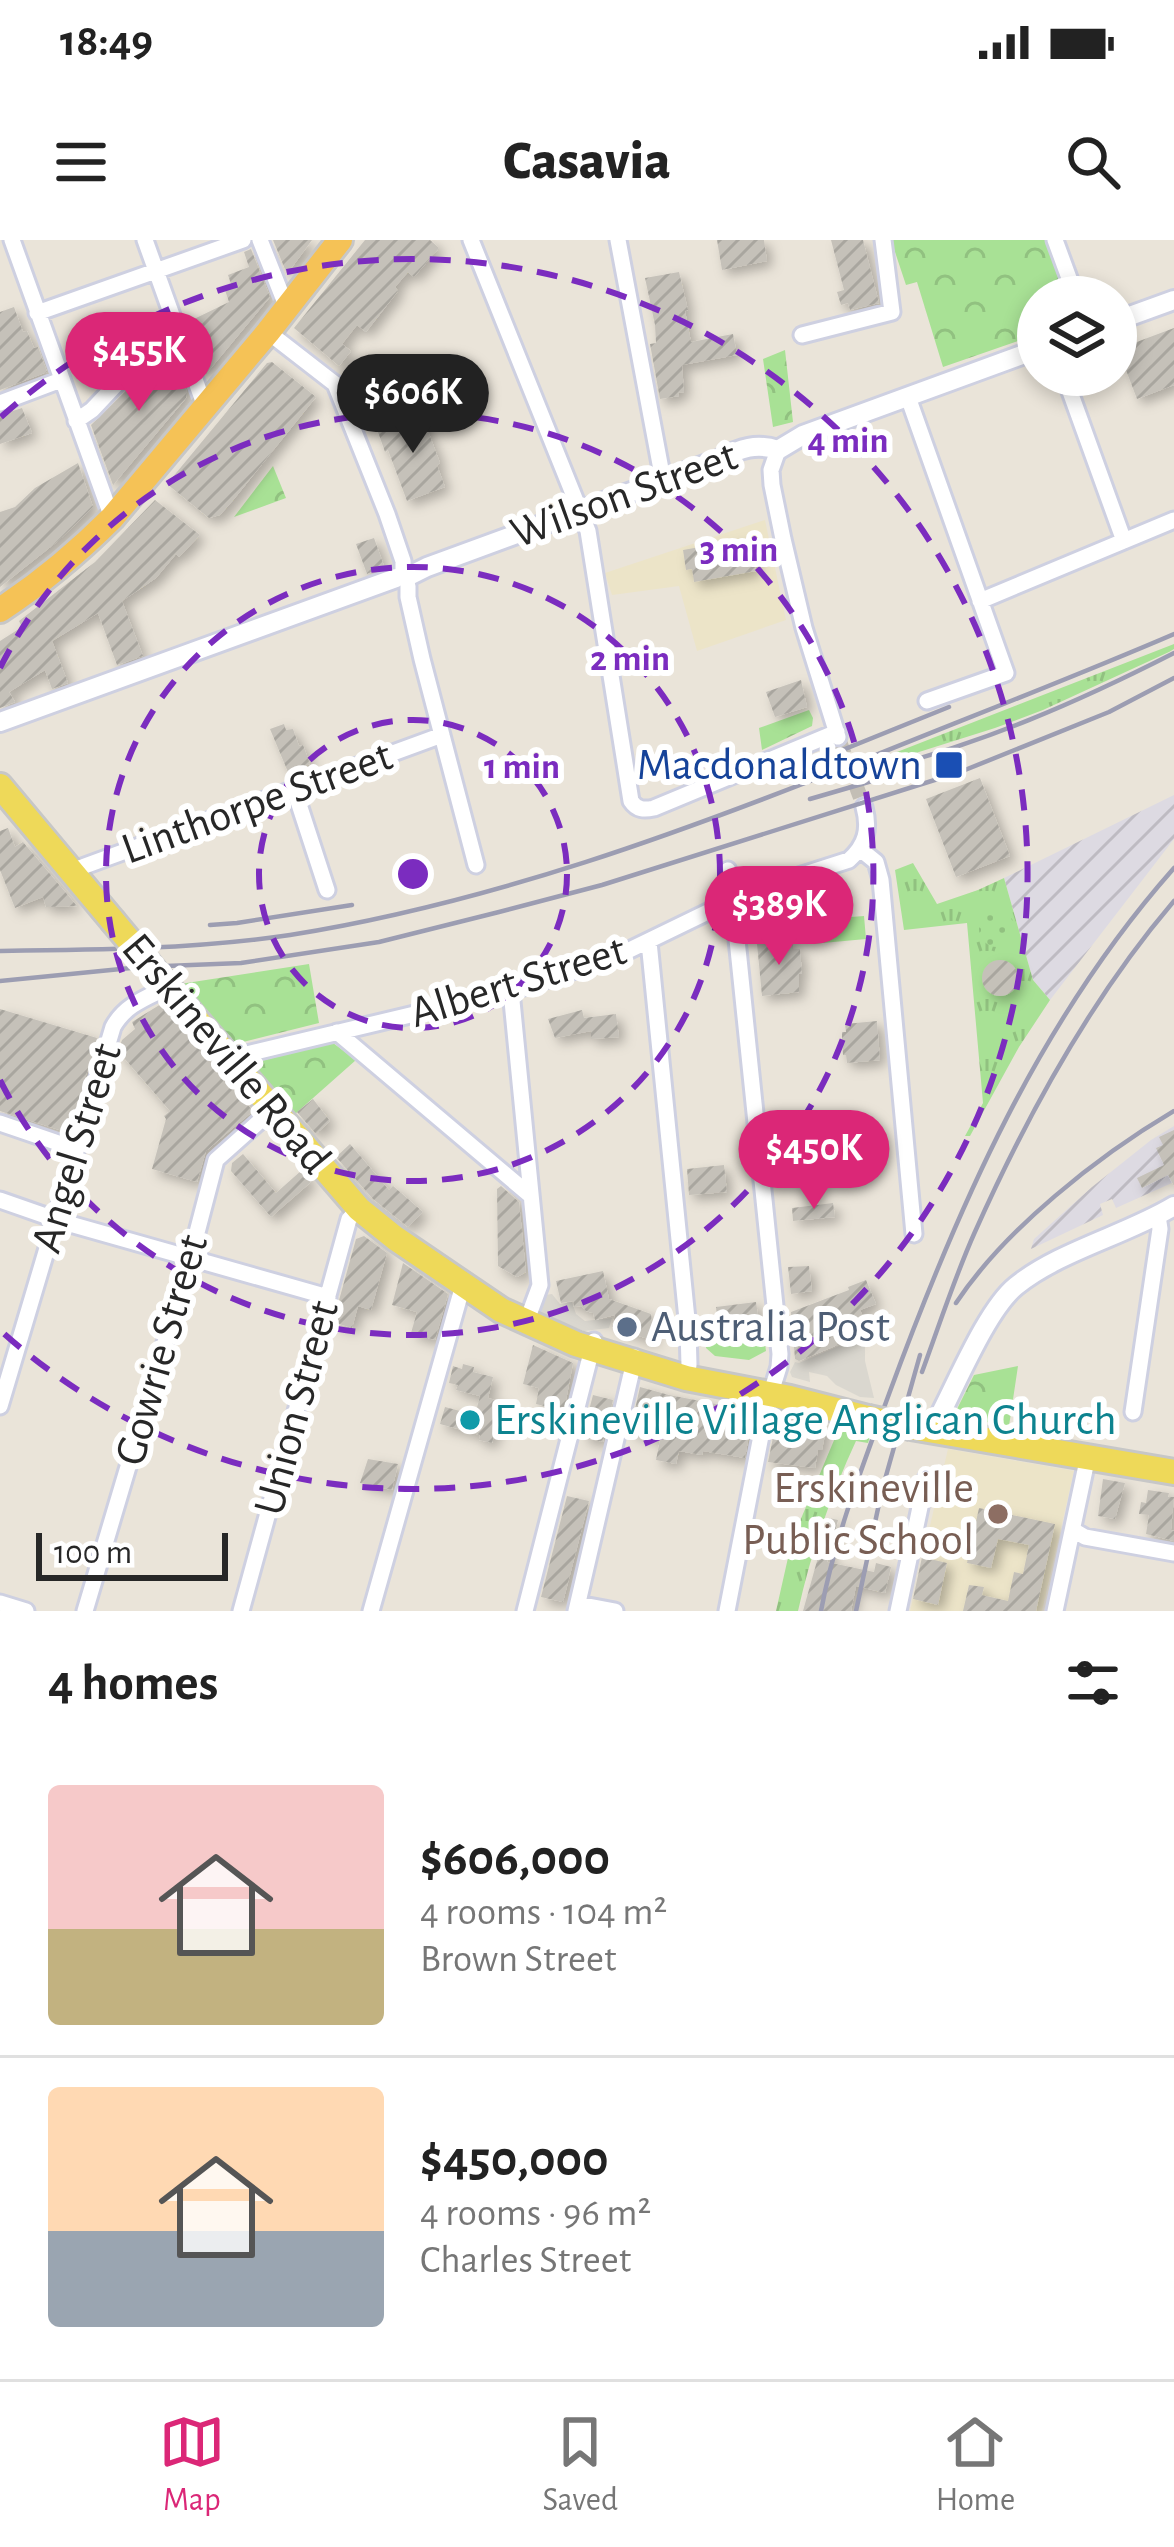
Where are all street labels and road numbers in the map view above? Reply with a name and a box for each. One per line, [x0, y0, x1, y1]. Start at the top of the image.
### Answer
street label: Wilson Street [505, 433, 743, 557]
street label: Linthorpe Street [116, 733, 398, 873]
street label: Erskineville Road [113, 926, 339, 1182]
street label: Albert Street [405, 928, 631, 1036]
street label: Angel Street [24, 1038, 130, 1258]
street label: Gowrie Street [108, 1230, 216, 1470]
street label: Union Street [247, 1296, 347, 1520]

